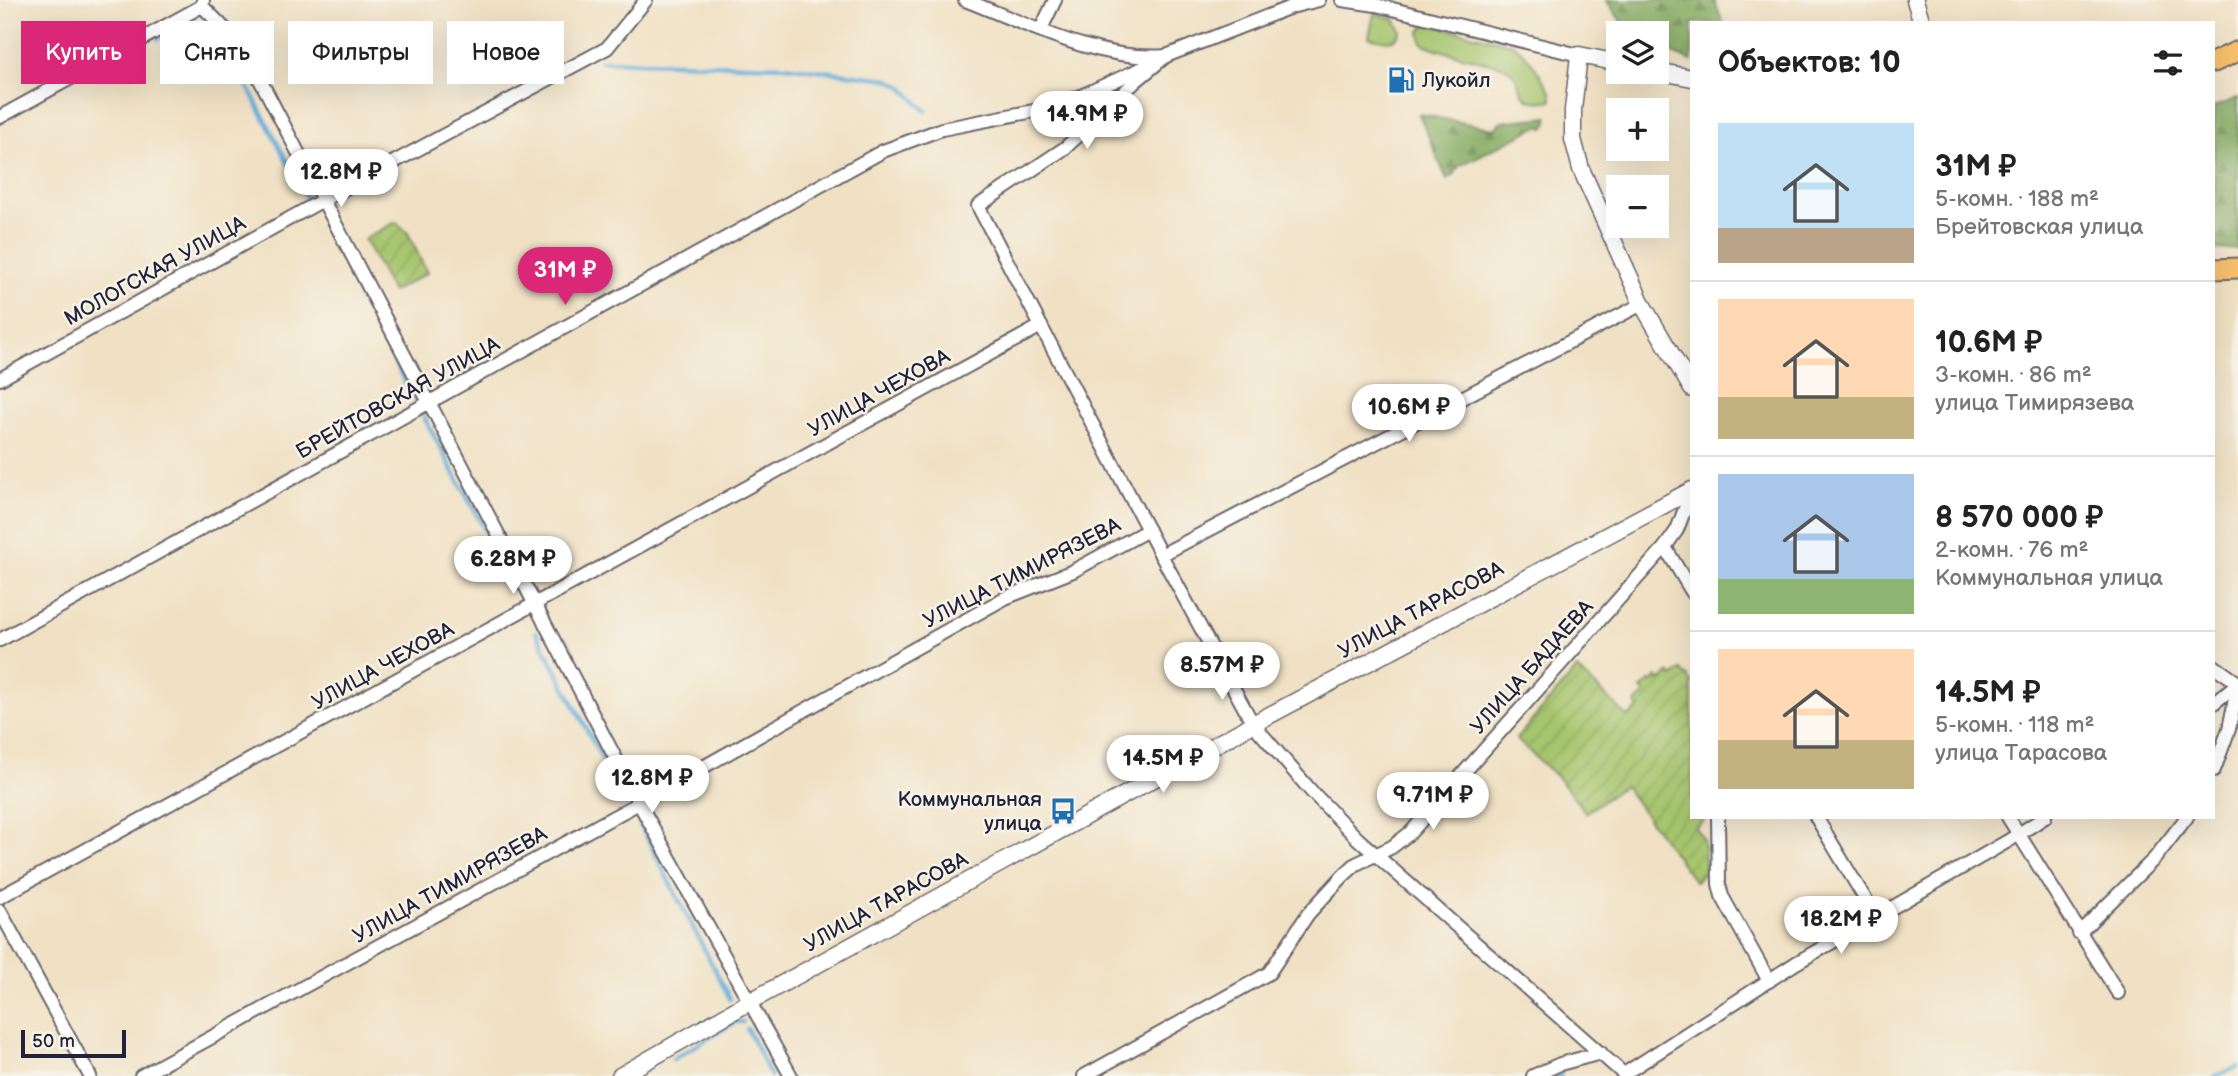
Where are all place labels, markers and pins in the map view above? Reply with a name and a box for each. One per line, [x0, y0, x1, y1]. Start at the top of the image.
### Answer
fuel station icon: Лукойл [1386, 65, 1416, 95]
place label: Лукойл [1421, 68, 1491, 93]
pin: 14.9M ₽ [1022, 92, 1152, 151]
pin: 12.8M ₽ [276, 150, 406, 209]
pin: 31M ₽ [516, 247, 614, 307]
pin: 10.6M ₽ [1344, 384, 1474, 444]
pin: 6.28M ₽ [448, 536, 578, 596]
pin: 8.57M ₽ [1157, 642, 1287, 702]
pin: 14.5M ₽ [1098, 736, 1228, 795]
pin: 12.8M ₽ [587, 756, 717, 815]
pin: 9.71M ₽ [1368, 772, 1498, 832]
place label: Коммунальная улица [898, 787, 1043, 836]
bus stop icon: Коммунальная улица [1048, 796, 1078, 826]
pin: 18.2M ₽ [1776, 897, 1906, 956]

